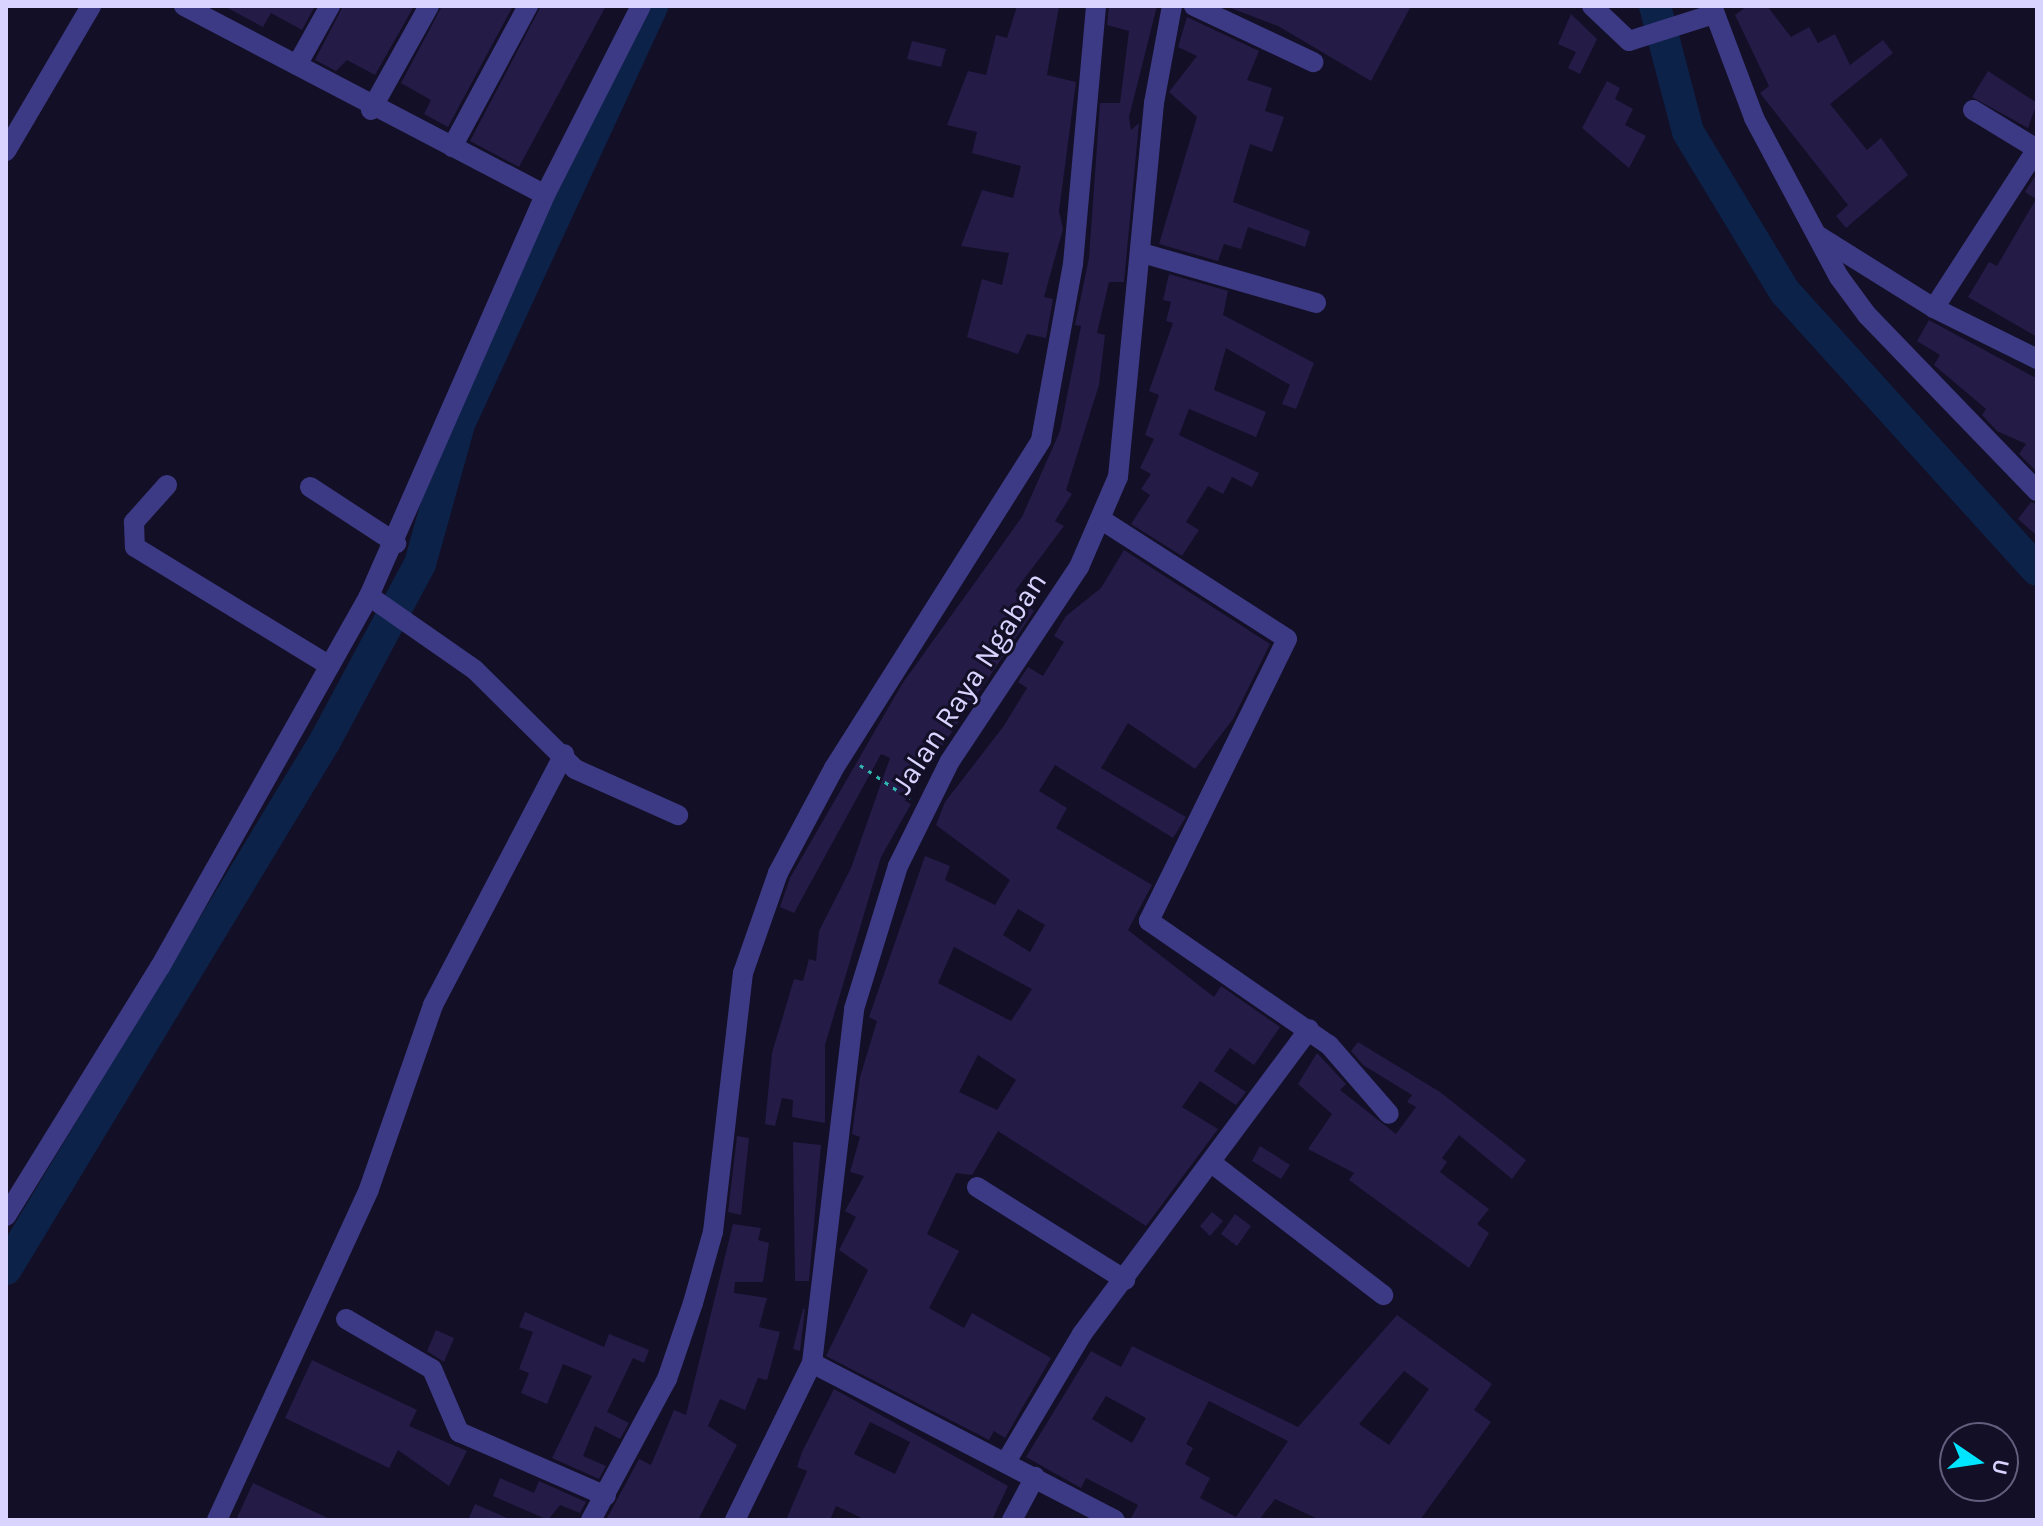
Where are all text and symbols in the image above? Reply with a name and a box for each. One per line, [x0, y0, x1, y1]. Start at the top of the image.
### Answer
street label: Jalan Raya Ngaban [884, 565, 1054, 801]
north arrow [1939, 1422, 2019, 1502]
text: U [1986, 1457, 2015, 1477]

